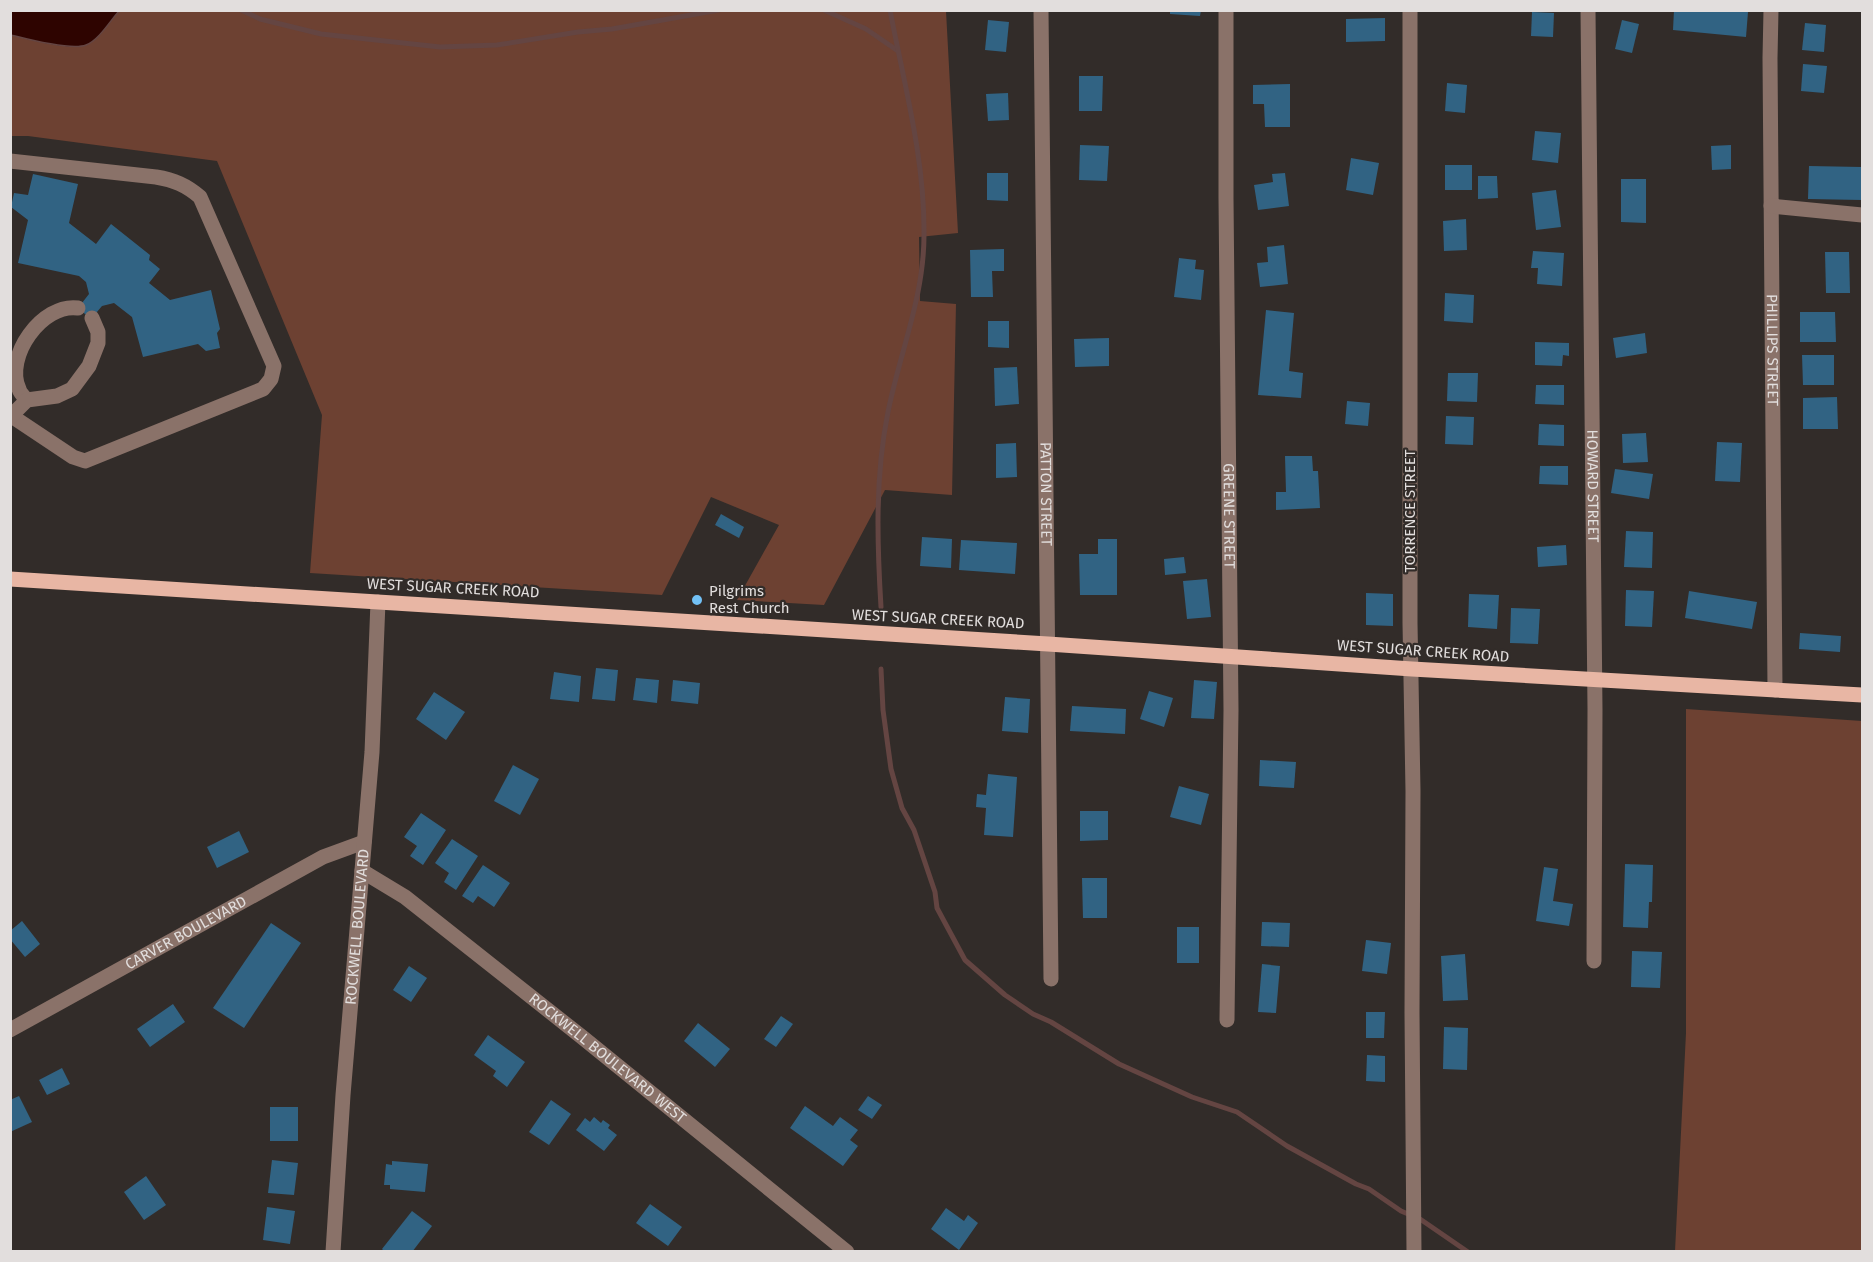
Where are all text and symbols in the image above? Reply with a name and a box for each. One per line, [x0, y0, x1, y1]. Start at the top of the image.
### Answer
street label: PHILLIPS STREET [1763, 294, 1782, 406]
street label: HOWARD STREET [1583, 429, 1602, 543]
street label: PATTON STREET [1036, 442, 1056, 546]
street label: TORRENCE STREET [1401, 449, 1419, 572]
street label: GREENE STREET [1220, 463, 1239, 569]
street label: WEST SUGAR CREEK ROAD [366, 574, 540, 602]
place label: Pilgrims Rest Church [709, 582, 790, 617]
marker: Pilgrims Rest Church [690, 593, 704, 607]
street label: WEST SUGAR CREEK ROAD [851, 605, 1025, 633]
street label: WEST SUGAR CREEK ROAD [1336, 636, 1510, 666]
street label: ROCKWELL BOULEVARD [342, 848, 373, 1006]
street label: CARVER BOULEVARD [122, 892, 250, 974]
street label: ROCKWELL BOULEVARD WEST [525, 990, 690, 1127]

